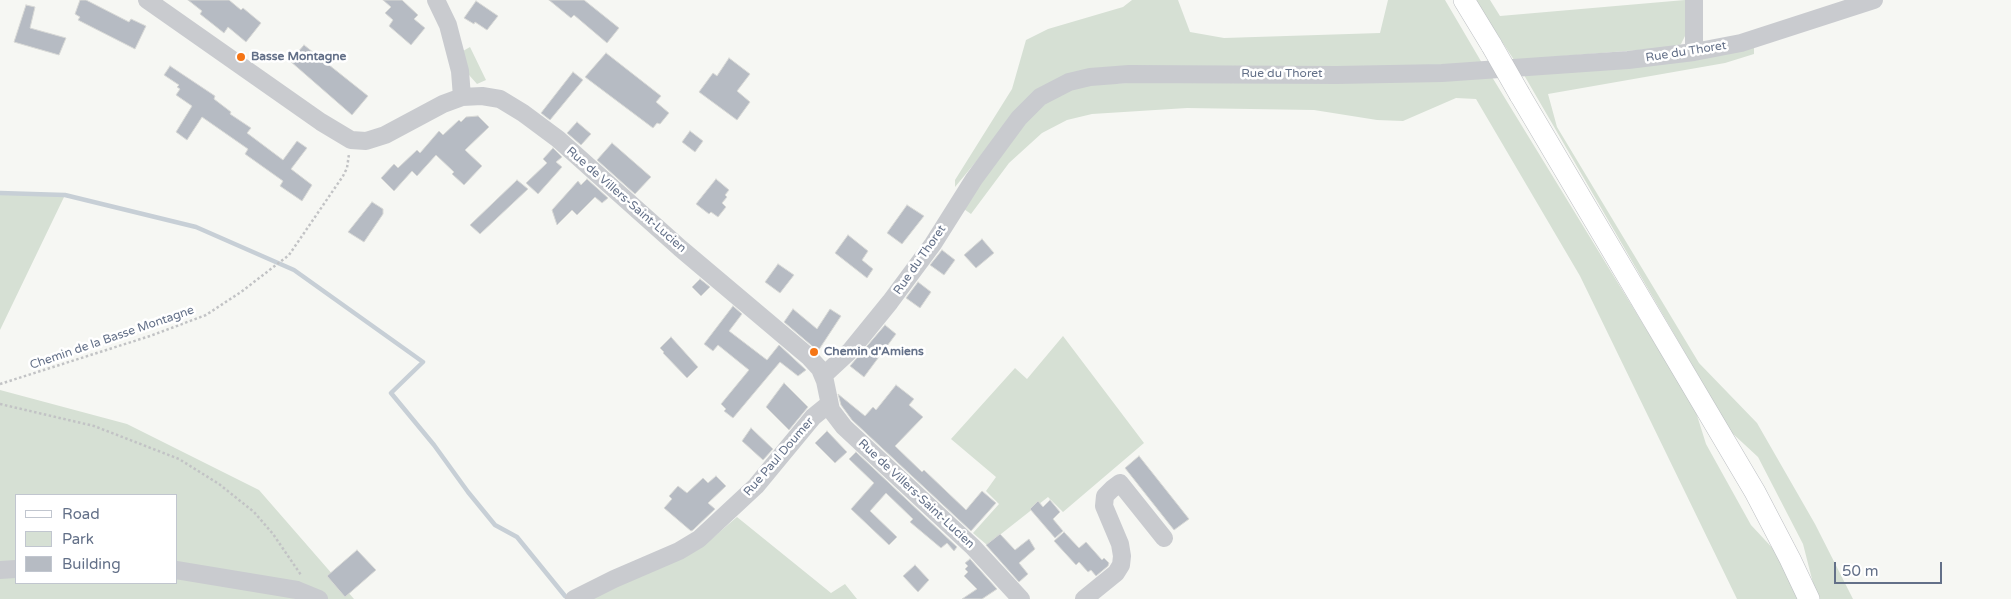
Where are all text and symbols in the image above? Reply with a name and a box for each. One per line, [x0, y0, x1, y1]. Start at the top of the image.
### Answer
street label: Rue du Thoret [1645, 39, 1727, 65]
place label: Basse Montagne [251, 50, 346, 64]
marker: Basse Montagne [235, 51, 247, 63]
street label: Rue du Thoret [1241, 67, 1323, 81]
street label: Rue de Villers-Saint-Lucien [563, 144, 689, 256]
street label: Rue du Thoret [891, 223, 949, 297]
street label: Chemin de la Basse Montagne [28, 303, 196, 373]
place label: Chemin d'Amiens [824, 345, 924, 359]
marker: Chemin d'Amiens [808, 346, 820, 358]
street label: Rue Paul Doumer [741, 415, 817, 499]
street label: Rue de Villers-Saint-Lucien [855, 436, 977, 552]
legend [15, 494, 178, 584]
text: Road [62, 505, 100, 523]
text: Park [62, 530, 94, 548]
scale bar [1836, 552, 1944, 584]
text: Building [62, 555, 121, 573]
text: 50 m [1842, 562, 1879, 580]

